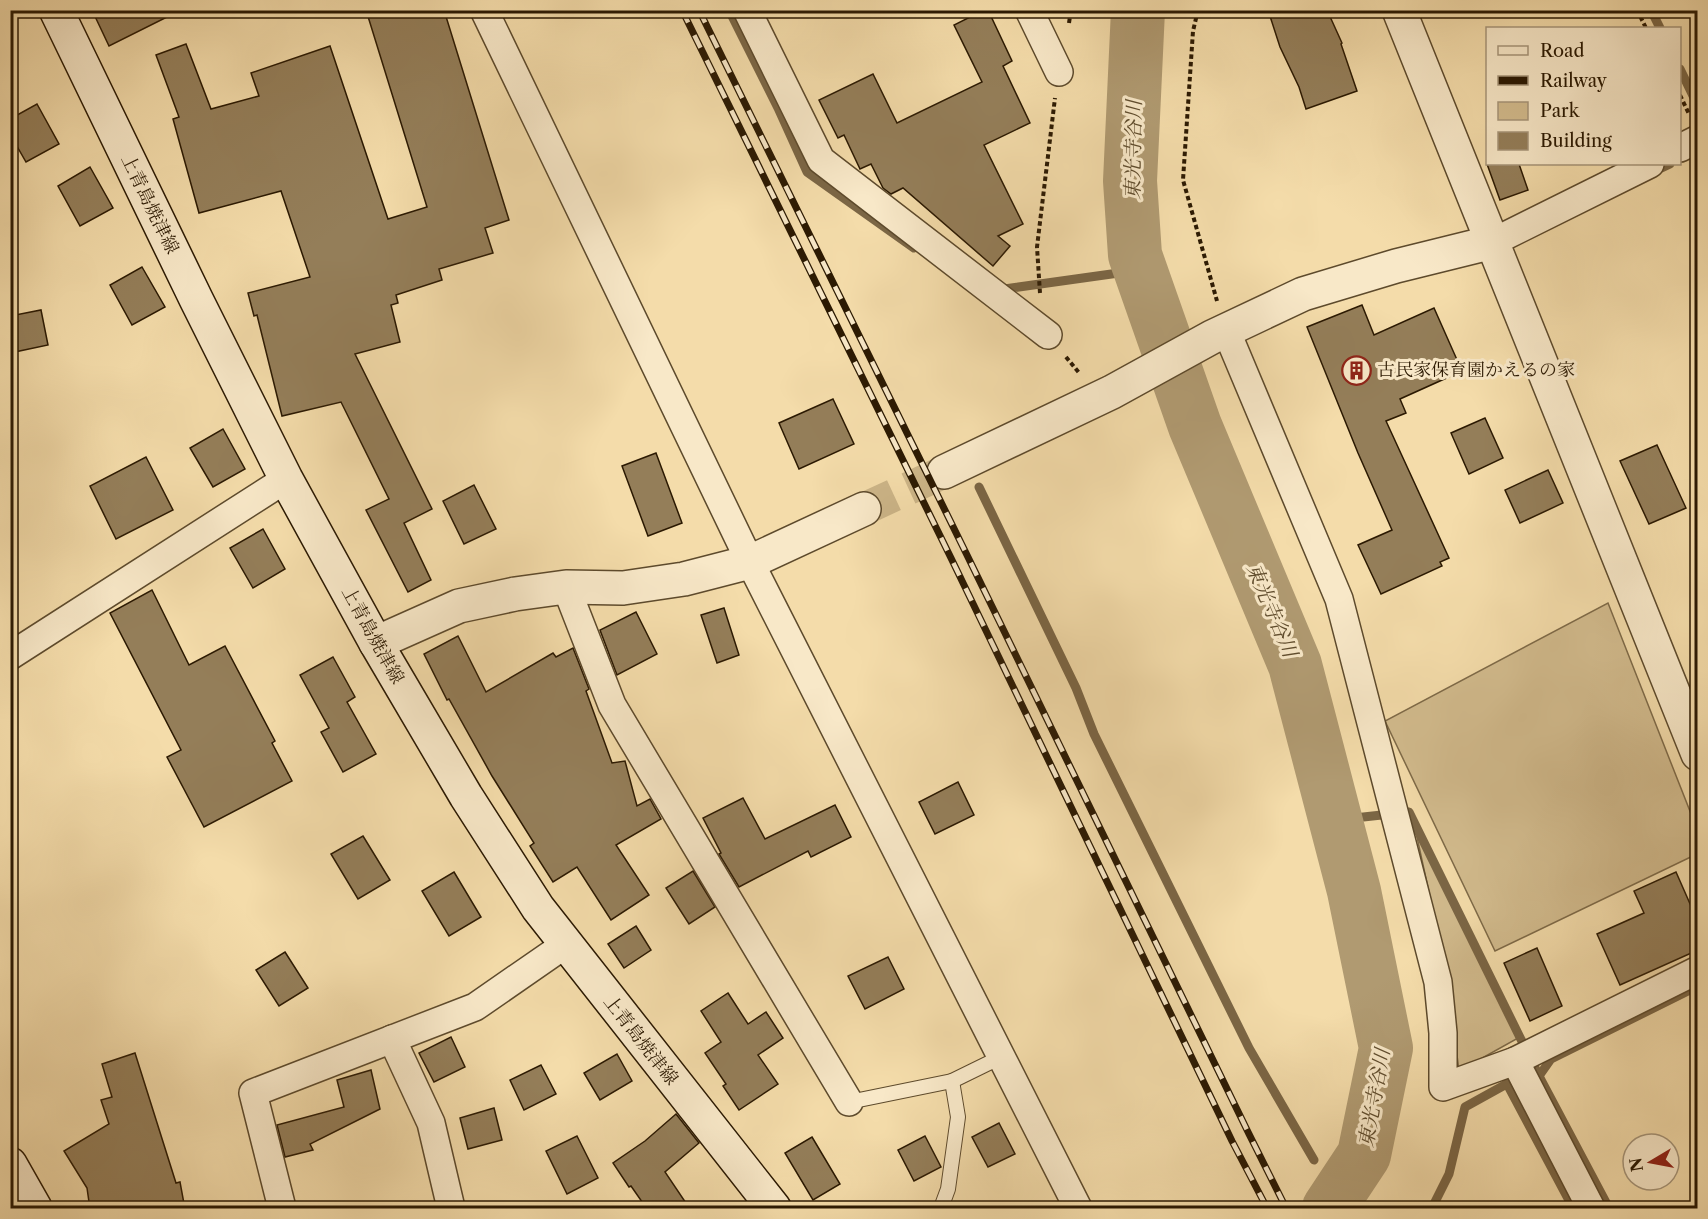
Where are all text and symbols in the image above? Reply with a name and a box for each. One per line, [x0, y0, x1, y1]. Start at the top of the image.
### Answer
legend [1486, 27, 1681, 165]
text: Road [1540, 40, 1585, 62]
text: Railway [1540, 70, 1608, 92]
water label: 東光寺谷川 [1120, 98, 1146, 200]
text: Park [1540, 100, 1581, 122]
text: Building [1540, 130, 1612, 152]
street label: 上青島焼津線 [116, 151, 184, 257]
building icon: 古民家保育園かえるの家 [1340, 354, 1372, 386]
place label: 古民家保育園かえるの家 [1377, 359, 1575, 381]
water label: 東光寺谷川 [1241, 559, 1303, 663]
street label: 上青島焼津線 [337, 582, 409, 688]
street label: 上青島焼津線 [599, 991, 683, 1089]
water label: 東光寺谷川 [1353, 1045, 1395, 1149]
north arrow [1621, 1132, 1681, 1192]
text: N [1625, 1156, 1647, 1173]

